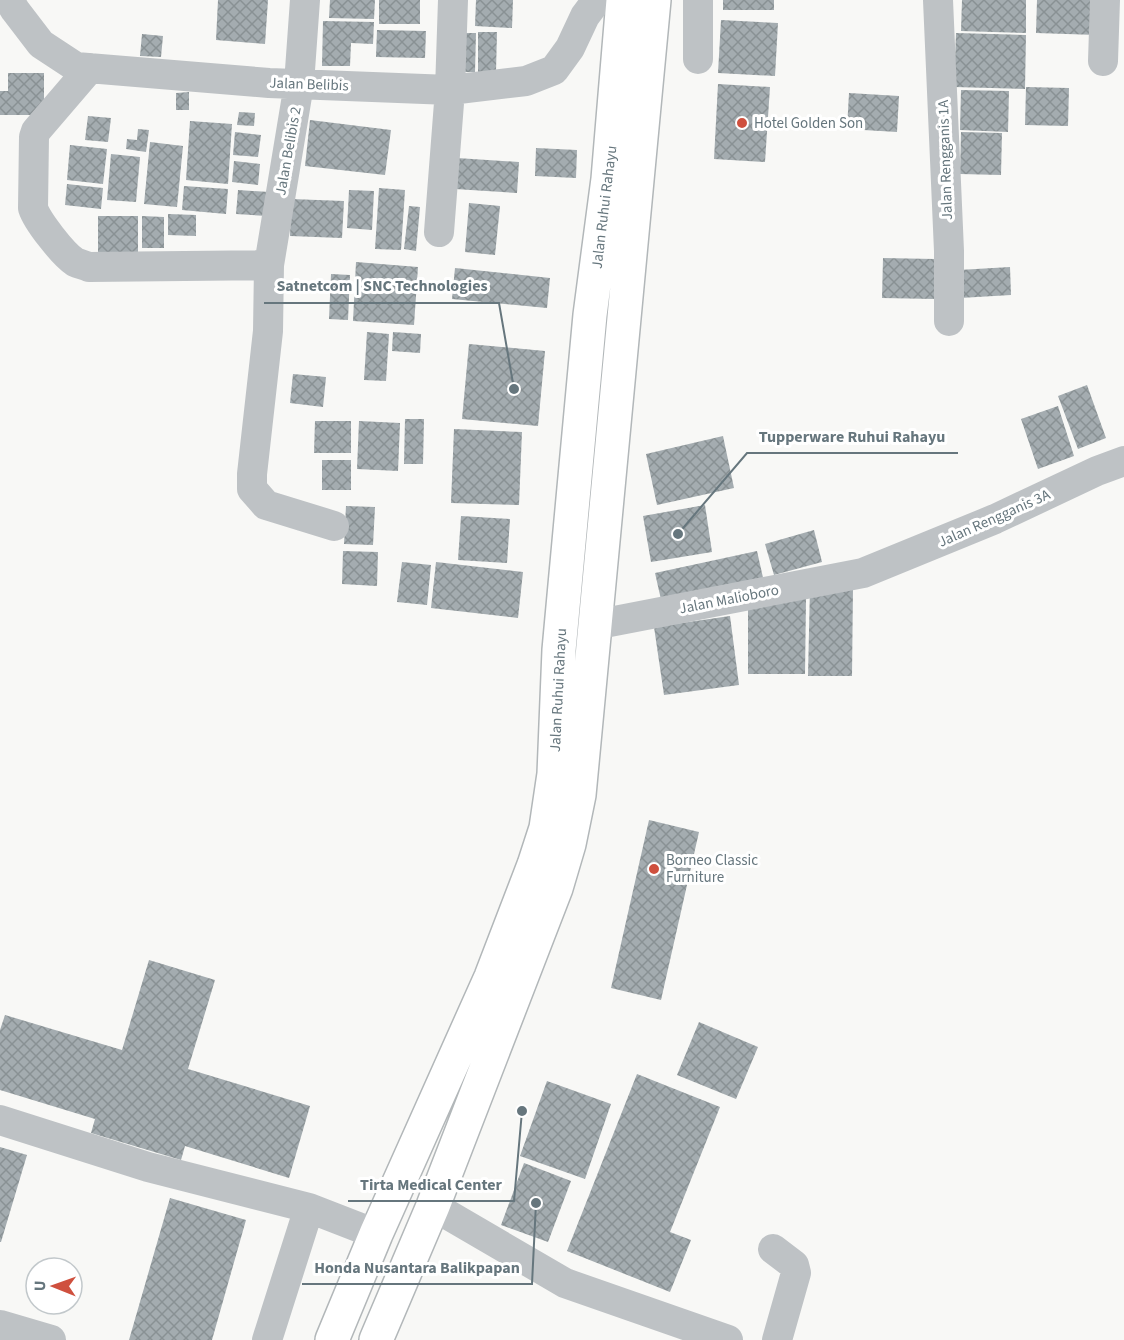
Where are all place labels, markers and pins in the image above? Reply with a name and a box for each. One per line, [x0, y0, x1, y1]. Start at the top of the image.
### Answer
place label: Hotel Golden Son [754, 113, 863, 134]
marker: Hotel Golden Son [735, 116, 749, 130]
callout: Satnetcom | SNC Technologies [264, 269, 499, 303]
callout: Tupperware Ruhui Rahayu [747, 419, 958, 453]
place label: Borneo Classic Furniture [666, 850, 758, 888]
marker: Borneo Classic Furniture [647, 862, 661, 876]
callout: Tirta Medical Center [348, 1167, 514, 1201]
callout: Honda Nusantara Balikpapan [302, 1250, 532, 1284]

